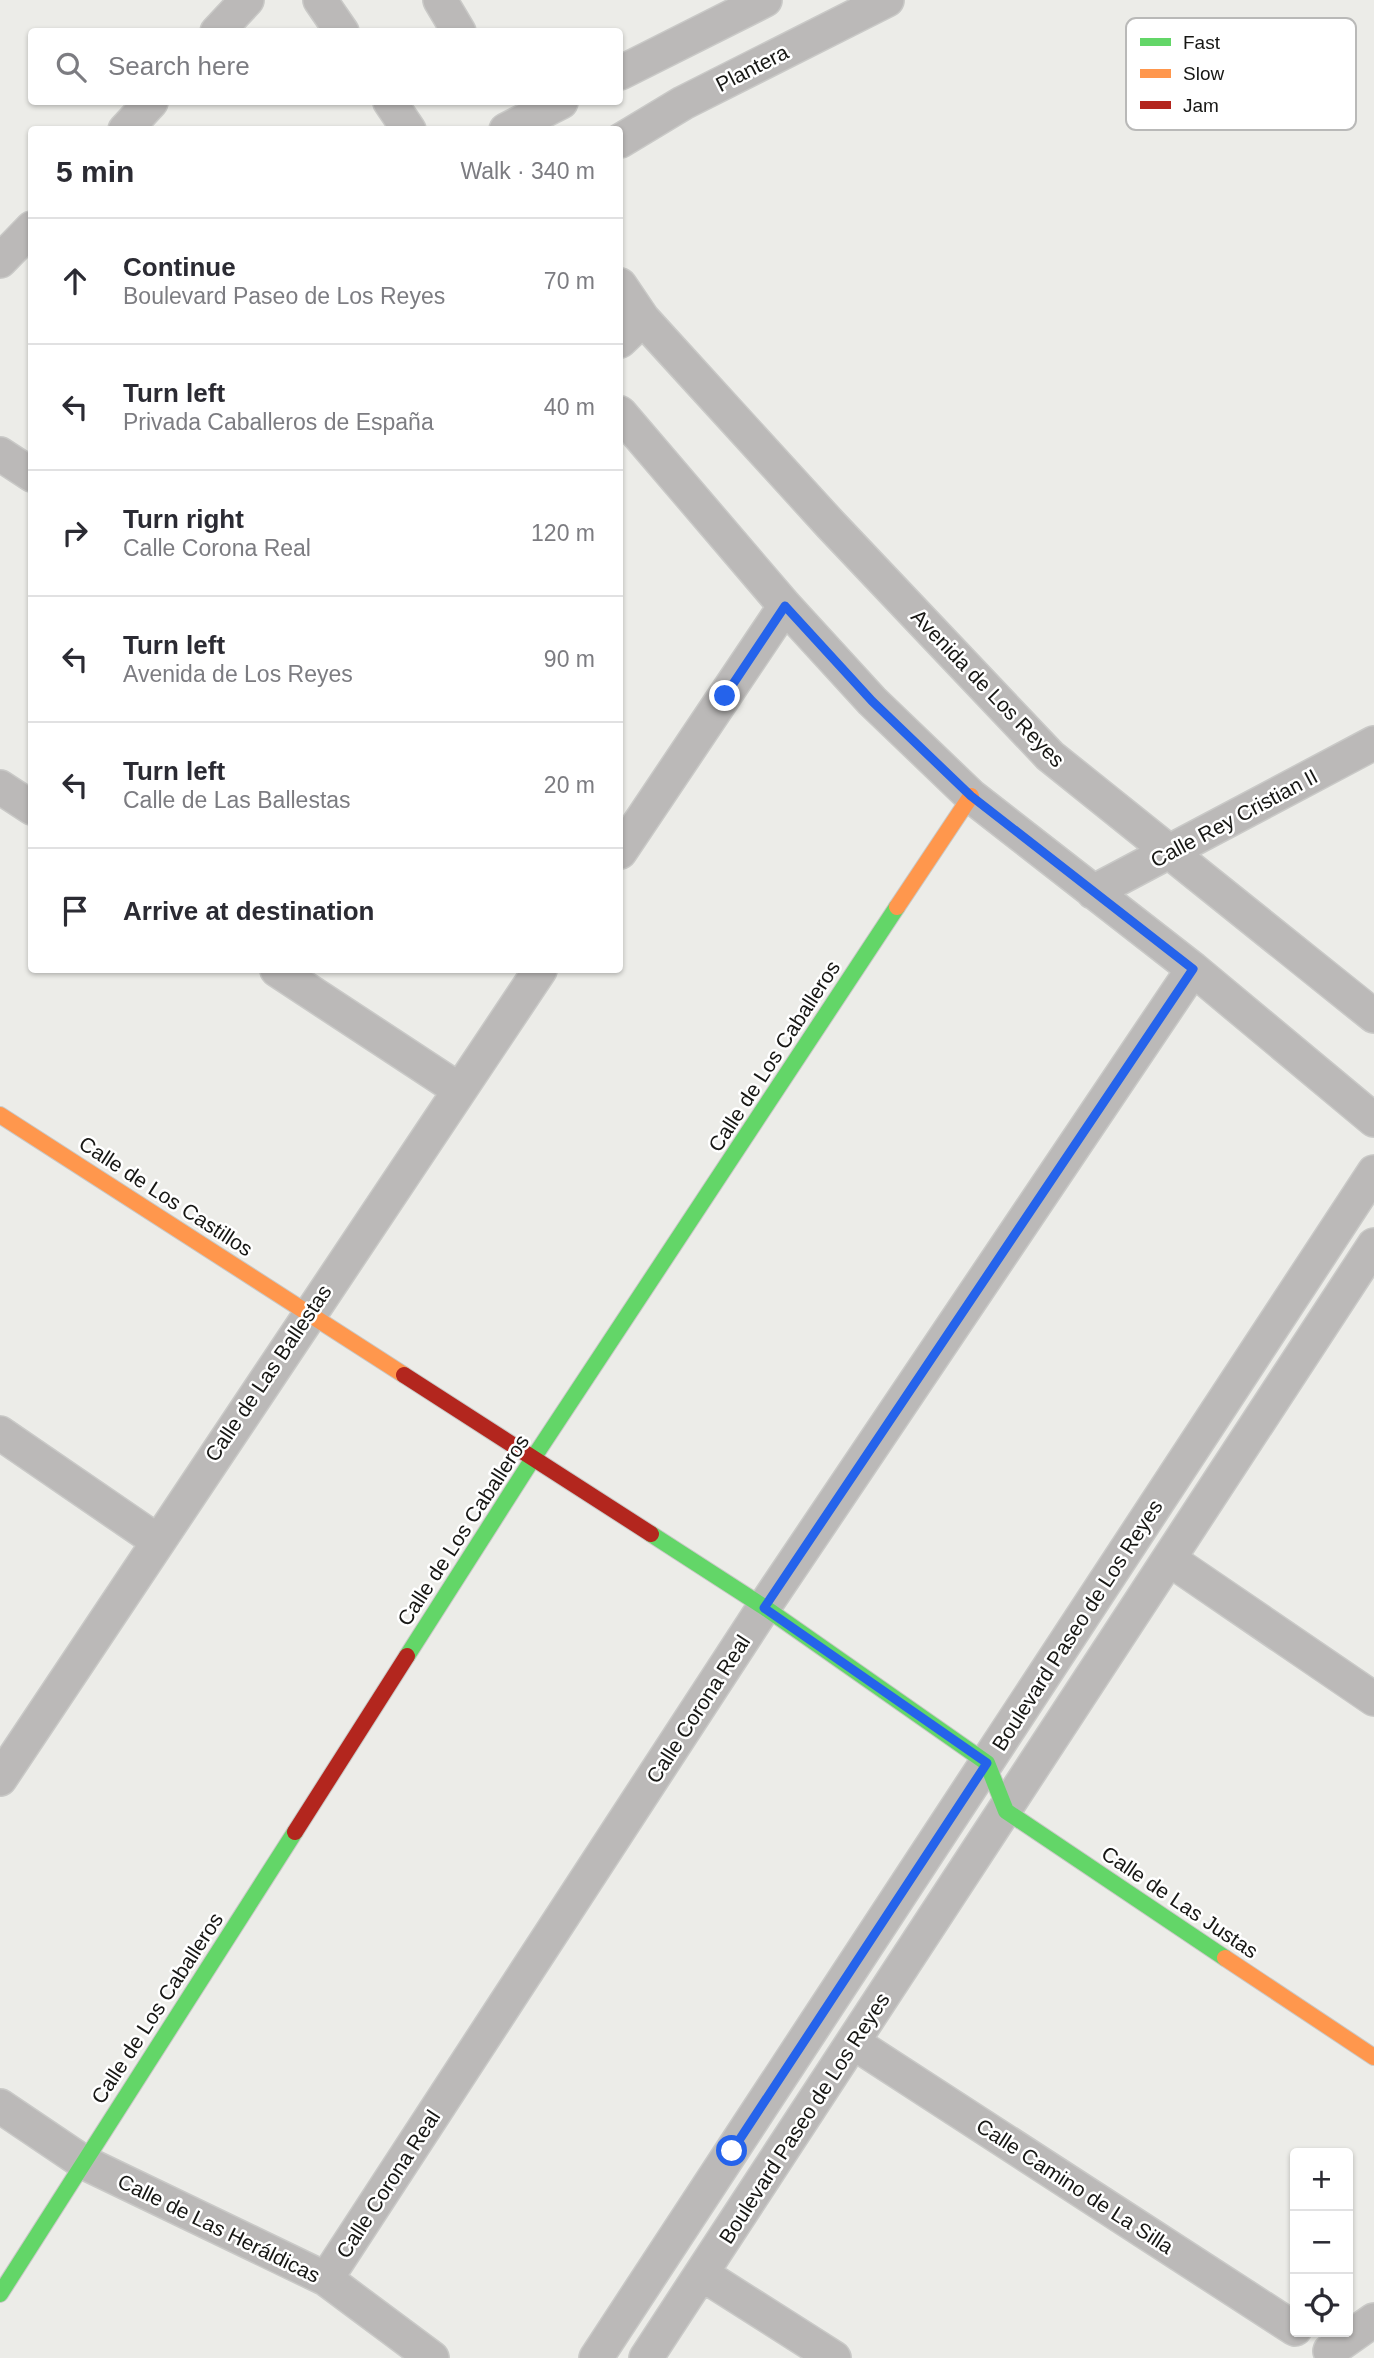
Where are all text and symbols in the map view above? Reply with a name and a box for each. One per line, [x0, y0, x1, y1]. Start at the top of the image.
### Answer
legend [1126, 18, 1356, 130]
search box [28, 28, 623, 105]
text: Fast [1183, 32, 1221, 53]
street label: Plantera [712, 40, 792, 96]
icon: search [52, 48, 90, 86]
text: Search here [108, 51, 250, 81]
text: Slow [1183, 63, 1224, 84]
text: Jam [1183, 95, 1219, 116]
text: 5 min [56, 155, 134, 188]
text: Walk · 340 m [460, 158, 595, 184]
text: Continue [123, 252, 236, 282]
icon: ahead [56, 262, 94, 300]
text: 70 m [544, 268, 595, 294]
text: Boulevard Paseo de Los Reyes [123, 283, 445, 309]
text: Turn left [123, 378, 225, 408]
icon: left [56, 388, 94, 426]
text: 40 m [544, 394, 595, 420]
text: Privada Caballeros de España [123, 409, 434, 435]
text: Turn right [123, 504, 244, 534]
icon: right [56, 514, 94, 552]
text: 120 m [531, 520, 595, 546]
text: Calle Corona Real [123, 535, 311, 561]
street label: Avenida de Los Reyes [907, 605, 1069, 771]
text: Turn left [123, 630, 225, 660]
icon: left [56, 640, 94, 678]
text: 90 m [544, 646, 595, 672]
text: Avenida de Los Reyes [123, 661, 353, 687]
route end [709, 680, 740, 711]
text: Turn left [123, 756, 225, 786]
street label: Calle Rey Cristian II [1147, 764, 1321, 872]
icon: left [56, 766, 94, 804]
text: 20 m [544, 772, 595, 798]
text: Calle de Las Ballestas [123, 787, 351, 813]
icon: arrive [56, 892, 94, 930]
text: Arrive at destination [123, 896, 374, 926]
street label: Calle de Los Caballeros [704, 956, 844, 1156]
street label: Calle de Los Castillos [75, 1131, 257, 1261]
street label: Calle de Las Ballestas [200, 1280, 336, 1466]
street label: Calle de Los Caballeros [393, 1430, 533, 1630]
street label: Boulevard Paseo de Los Reyes [987, 1495, 1167, 1755]
street label: Calle Corona Real [642, 1631, 754, 1787]
street label: Calle de Las Justas [1098, 1841, 1262, 1963]
street label: Calle de Los Caballeros [87, 1908, 227, 2108]
street label: Boulevard Paseo de Los Reyes [714, 1988, 894, 2248]
street label: Calle Corona Real [332, 2106, 444, 2262]
street label: Calle Camino de La Silla [972, 2114, 1178, 2258]
route start [716, 2135, 747, 2166]
map controls [1290, 2148, 1353, 2337]
button: + [1290, 2148, 1353, 2211]
street label: Calle de Las Heráldicas [114, 2169, 324, 2287]
button: − [1290, 2211, 1353, 2274]
button: locate [1290, 2274, 1353, 2337]

